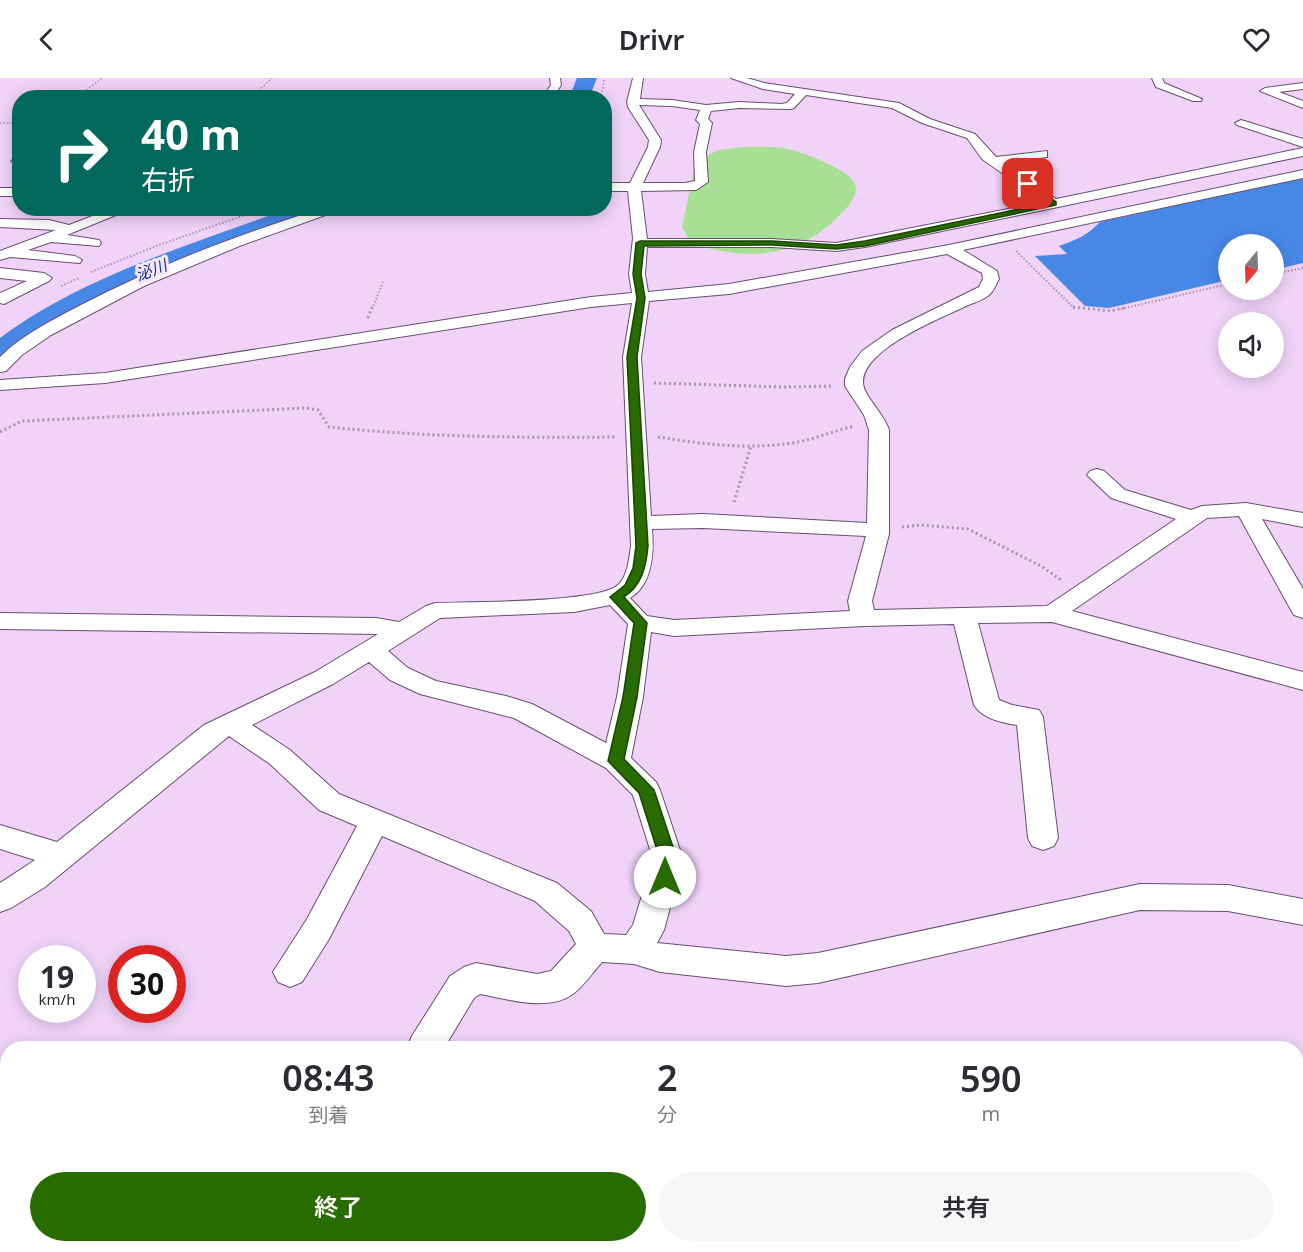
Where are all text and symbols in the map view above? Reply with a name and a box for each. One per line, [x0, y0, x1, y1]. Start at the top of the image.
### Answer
text: Drivr [619, 21, 684, 58]
icon: back [30, 23, 63, 56]
icon: heart [1240, 23, 1273, 56]
text: 40 m [141, 105, 241, 162]
icon: right [42, 114, 120, 192]
pin [1002, 158, 1053, 209]
text: 右折 [141, 161, 195, 198]
icon: arrive [1011, 167, 1044, 200]
north arrow [1218, 234, 1284, 300]
map controls [1218, 234, 1284, 378]
water label: 泌川 [132, 253, 172, 286]
button: sound [1218, 312, 1284, 378]
position arrow [633, 845, 697, 909]
speed limit sign: 30 [108, 945, 186, 1023]
text: 19 [40, 956, 74, 997]
text: km/h [39, 989, 75, 1009]
text: 08:43 [282, 1053, 375, 1102]
text: 2 [657, 1053, 678, 1102]
text: 590 [960, 1054, 1022, 1103]
text: m [981, 1100, 1000, 1127]
text: 到着 [308, 1101, 348, 1128]
text: 分 [657, 1101, 677, 1128]
button: 終了 [30, 1172, 646, 1241]
button: 共有 [658, 1172, 1274, 1241]

